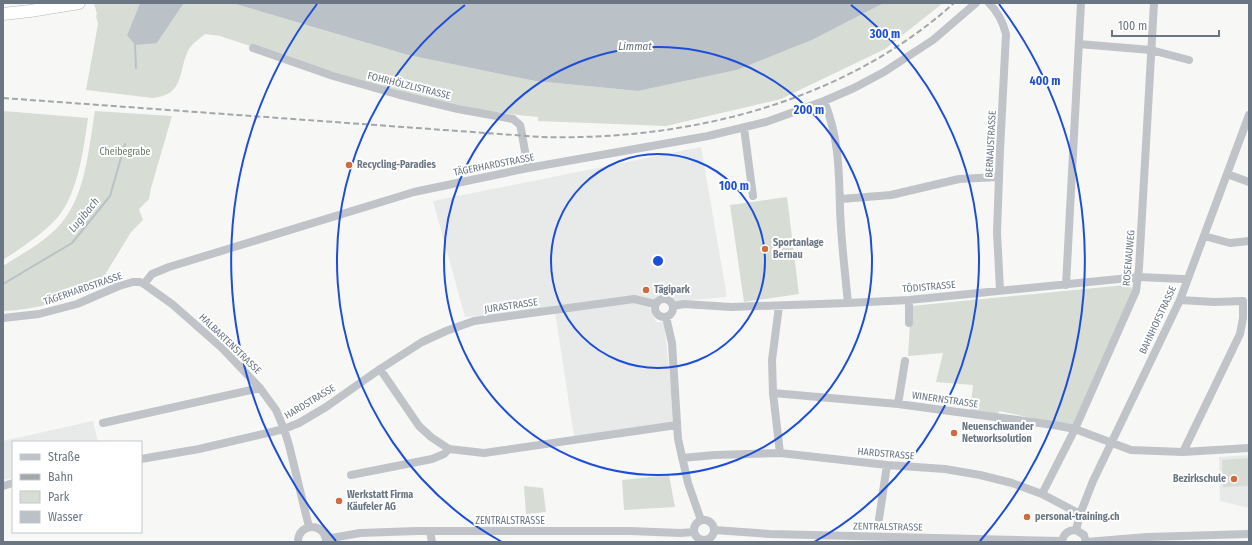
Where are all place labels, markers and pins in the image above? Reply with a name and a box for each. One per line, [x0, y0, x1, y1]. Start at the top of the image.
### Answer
place label: Recycling-Paradies [357, 159, 437, 171]
marker: Recycling-Paradies [344, 160, 354, 170]
place label: Sportanlage Bernau [773, 237, 824, 261]
marker: Sportanlage Bernau [760, 244, 770, 254]
centre of rings [651, 254, 665, 268]
place label: Tägipark [654, 284, 691, 296]
marker: Tägipark [641, 285, 651, 295]
place label: Neuenschwander Networksolution [962, 421, 1034, 445]
marker: Neuenschwander Networksolution [949, 428, 959, 438]
place label: Bezirkschule [1173, 473, 1226, 485]
marker: Bezirkschule [1229, 474, 1239, 484]
place label: Werkstatt Firma Käufeler AG [347, 489, 413, 513]
marker: Werkstatt Firma Käufeler AG [334, 496, 344, 506]
place label: personal-training.ch [1035, 511, 1120, 523]
marker: personal-training.ch [1022, 512, 1032, 522]

